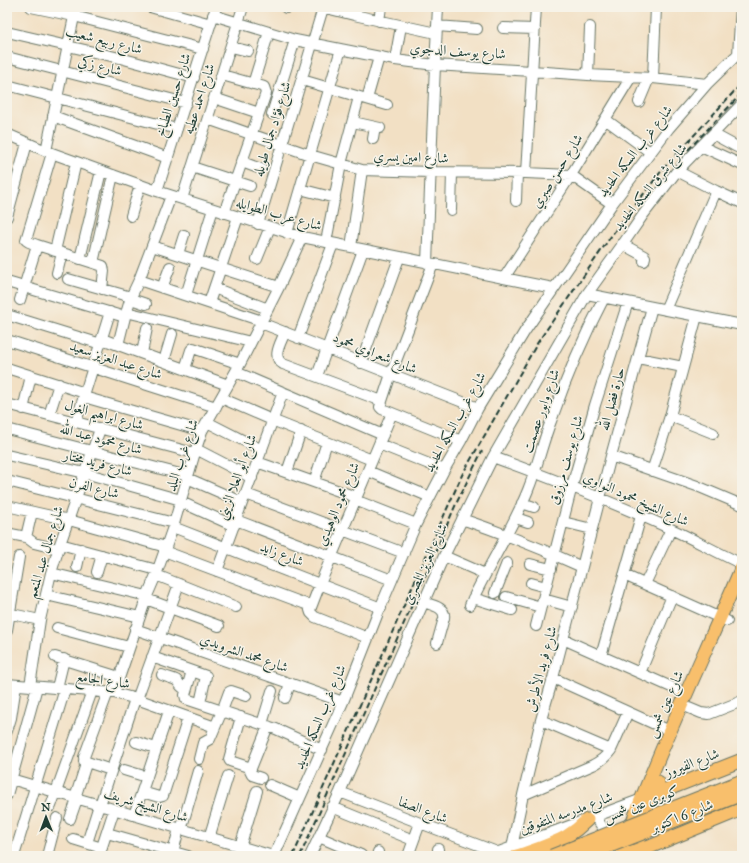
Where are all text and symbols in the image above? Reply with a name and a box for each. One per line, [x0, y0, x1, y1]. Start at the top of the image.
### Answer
street label: شارع ربيع شعيب [63, 22, 144, 63]
street label: شارع يوسف الدجوي [409, 39, 507, 66]
street label: شارع زكي [76, 51, 124, 83]
street label: شارع حسين الطباخ [151, 51, 198, 140]
street label: شارع احمد عطيه [180, 61, 221, 137]
street label: شارع فؤاد جمال طويله [249, 79, 297, 180]
street label: شارع غرب السكه الحديد [594, 102, 679, 202]
street label: شارع حسن صبري [527, 131, 589, 213]
street label: شارع شرق السكه الحديد [609, 140, 693, 236]
street label: شارع امين يسري [373, 147, 449, 170]
street label: شارع عرب الطوايله [233, 194, 324, 237]
street label: شارع شعراوي محمود [329, 328, 419, 380]
street label: شارع عبد العزيز سعيد [67, 337, 164, 386]
street label: حارة فضل الله [592, 365, 631, 433]
street label: شارع وابور عصمت [519, 367, 566, 456]
street label: شارع غرب السكه الحديد [420, 369, 492, 476]
street label: شارع ابراهيم الغول [61, 396, 145, 439]
street label: شارع يوسف مرزوق [545, 413, 590, 507]
street label: شارع محمود عبد الله [57, 417, 145, 461]
street label: شارع غرب البلد [162, 417, 205, 494]
street label: شارع أبو العلا الزيني [212, 431, 264, 524]
street label: شارع فريد مختار [59, 446, 134, 483]
street label: شارع محمود الوهيدي [313, 460, 366, 549]
street label: شارع الشيخ محمود النواوي [579, 468, 691, 534]
street label: شارع الفرن [67, 474, 121, 505]
street label: شارع جمال عبد المنعم [23, 504, 72, 602]
street label: شارع العزيز المصري [399, 521, 454, 608]
street label: شارع زايد [257, 538, 306, 573]
street label: شارع فريد الأطرش [519, 624, 564, 715]
street label: شارع محمد الشرويدي [197, 630, 290, 679]
street label: شارع غرب السكه الحديد [290, 662, 352, 773]
street label: شارع الجامع [74, 668, 131, 697]
street label: شارع عين شمس [643, 668, 690, 741]
street label: شارع الفيروز [660, 745, 723, 785]
street label: كوبرى عين شمس [601, 782, 682, 827]
street label: شارع الشيخ شريف [101, 784, 190, 830]
street label: شارع مدرسه المتفوقين [517, 788, 616, 840]
street label: شارع الصفا [395, 793, 450, 830]
street label: شارع 6 اكتوبر [646, 796, 717, 840]
north arrow [26, 797, 66, 837]
text: N [41, 801, 51, 814]

